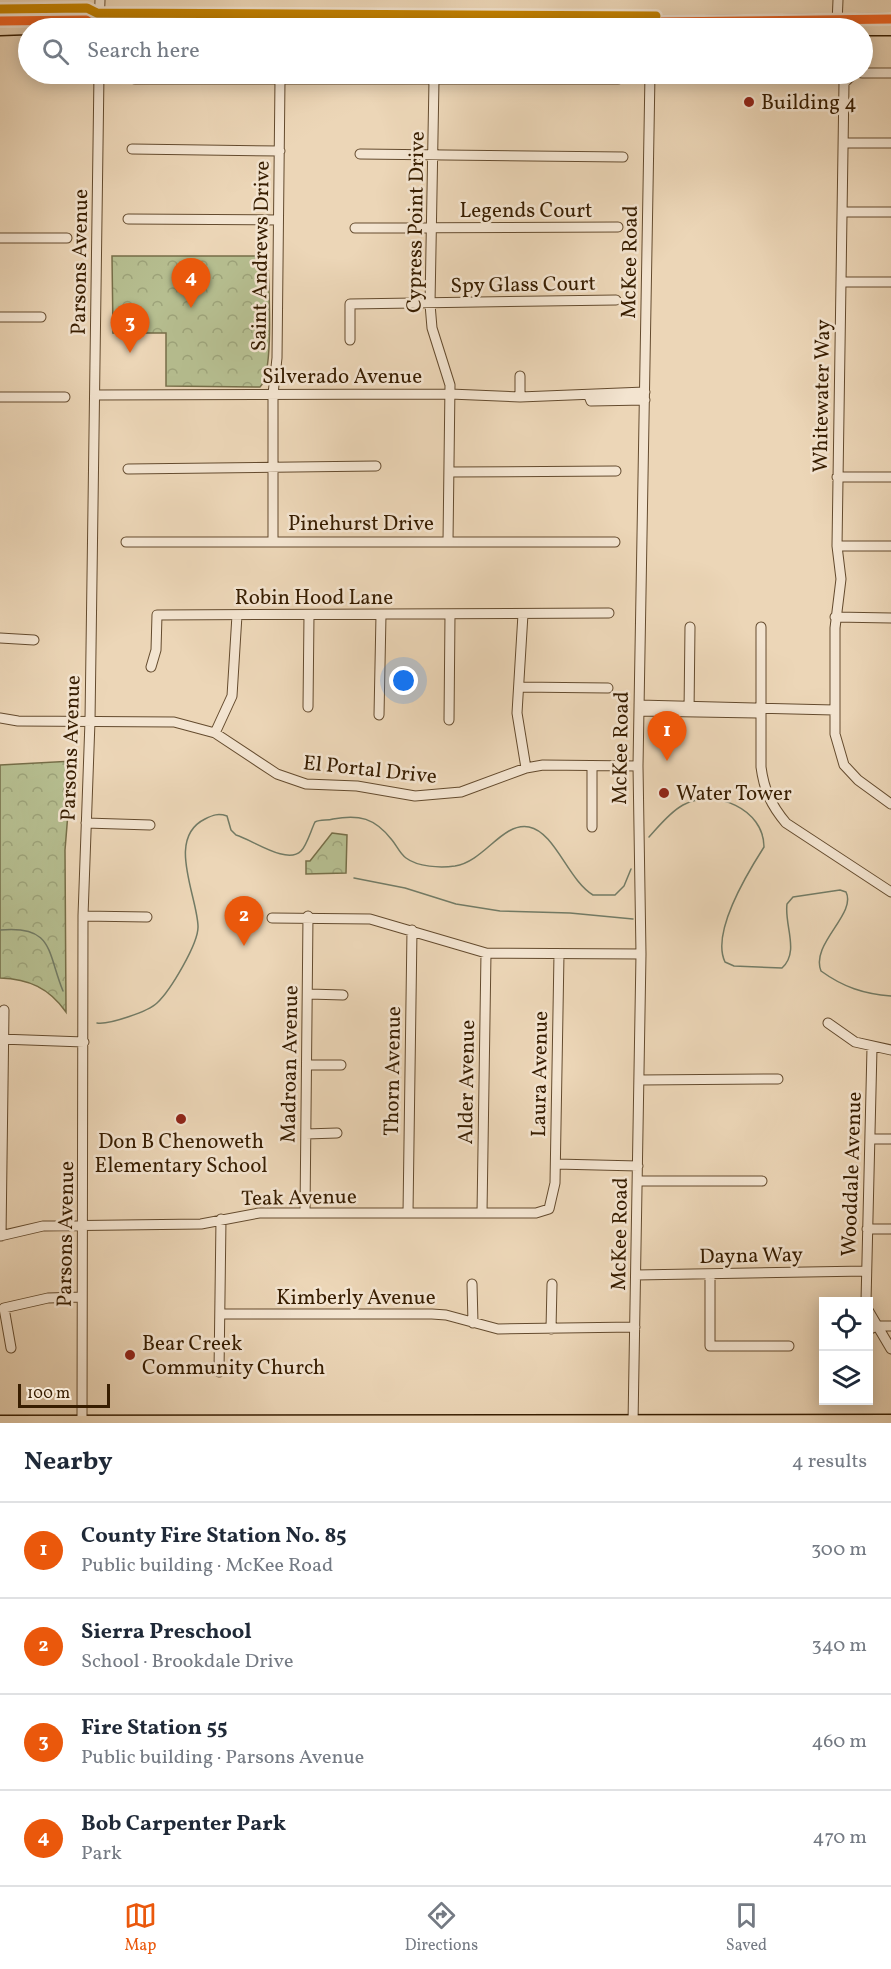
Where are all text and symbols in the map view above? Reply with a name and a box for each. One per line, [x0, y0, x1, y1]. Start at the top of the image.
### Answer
search box [18, 18, 873, 84]
icon: search [39, 35, 72, 68]
text: Search here [87, 36, 200, 67]
place label: Building 4 [761, 89, 857, 118]
marker: Building 4 [742, 95, 756, 109]
street label: Cypress Point Drive [400, 131, 433, 313]
street label: Saint Andrews Drive [245, 160, 278, 352]
street label: Parsons Avenue [65, 189, 96, 335]
street label: Legends Court [460, 197, 592, 226]
street label: McKee Road [615, 205, 646, 319]
pin: 4 [172, 258, 210, 308]
street label: Spy Glass Court [450, 270, 596, 301]
pin: 3 [110, 304, 150, 353]
street label: Whitewater Way [807, 319, 838, 473]
street label: Silverado Avenue [262, 363, 422, 392]
street label: Pinehurst Drive [288, 510, 434, 539]
street label: Robin Hood Lane [235, 584, 393, 613]
your location [389, 666, 418, 695]
street label: Parsons Avenue [54, 675, 89, 822]
street label: McKee Road [606, 691, 637, 805]
pin: 1 [648, 712, 686, 761]
street label: El Portal Drive [301, 749, 438, 792]
place label: Water Tower [676, 780, 792, 809]
marker: Water Tower [657, 786, 671, 800]
pin: 2 [224, 896, 264, 946]
street label: Madroan Avenue [275, 985, 306, 1143]
street label: Thorn Avenue [378, 1006, 409, 1136]
street label: Laura Avenue [525, 1011, 556, 1137]
street label: Alder Avenue [452, 1019, 483, 1145]
street label: Wooddale Avenue [835, 1091, 870, 1257]
marker: Don B Chenoweth Elementary School [174, 1112, 188, 1126]
place label: Don B Chenoweth Elementary School [95, 1128, 267, 1181]
street label: Parsons Avenue [51, 1161, 82, 1307]
street label: McKee Road [605, 1177, 636, 1291]
street label: Teak Avenue [241, 1183, 357, 1214]
street label: Dayna Way [699, 1241, 804, 1272]
street label: Kimberly Avenue [276, 1284, 436, 1313]
map controls [819, 1297, 873, 1405]
button: locate [819, 1297, 873, 1351]
place label: Bear Creek Community Church [142, 1330, 325, 1383]
marker: Bear Creek Community Church [123, 1348, 137, 1362]
button: layers [819, 1351, 873, 1405]
scale bar [18, 1381, 110, 1408]
text: 100 m [27, 1383, 70, 1405]
text: Nearby [24, 1444, 113, 1480]
text: 4 results [792, 1448, 867, 1476]
text: County Fire Station No. 85 [81, 1521, 347, 1552]
text: 1 [39, 1536, 48, 1564]
text: 300 m [811, 1536, 867, 1564]
text: Public building · McKee Road [81, 1552, 333, 1580]
text: Sierra Preschool [81, 1617, 252, 1648]
text: 2 [38, 1632, 49, 1660]
text: 340 m [811, 1632, 867, 1660]
text: School · Brookdale Drive [81, 1648, 293, 1676]
text: Fire Station 55 [81, 1713, 228, 1744]
text: 3 [38, 1728, 49, 1756]
text: 460 m [811, 1728, 867, 1756]
text: Public building · Parsons Avenue [81, 1744, 364, 1772]
text: Bob Carpenter Park [81, 1809, 286, 1840]
text: 4 [37, 1824, 50, 1852]
text: 470 m [812, 1824, 867, 1852]
text: Park [81, 1840, 122, 1868]
tab: Map [124, 1899, 157, 1957]
tab: Directions [405, 1899, 478, 1957]
tab: Saved [726, 1899, 767, 1957]

